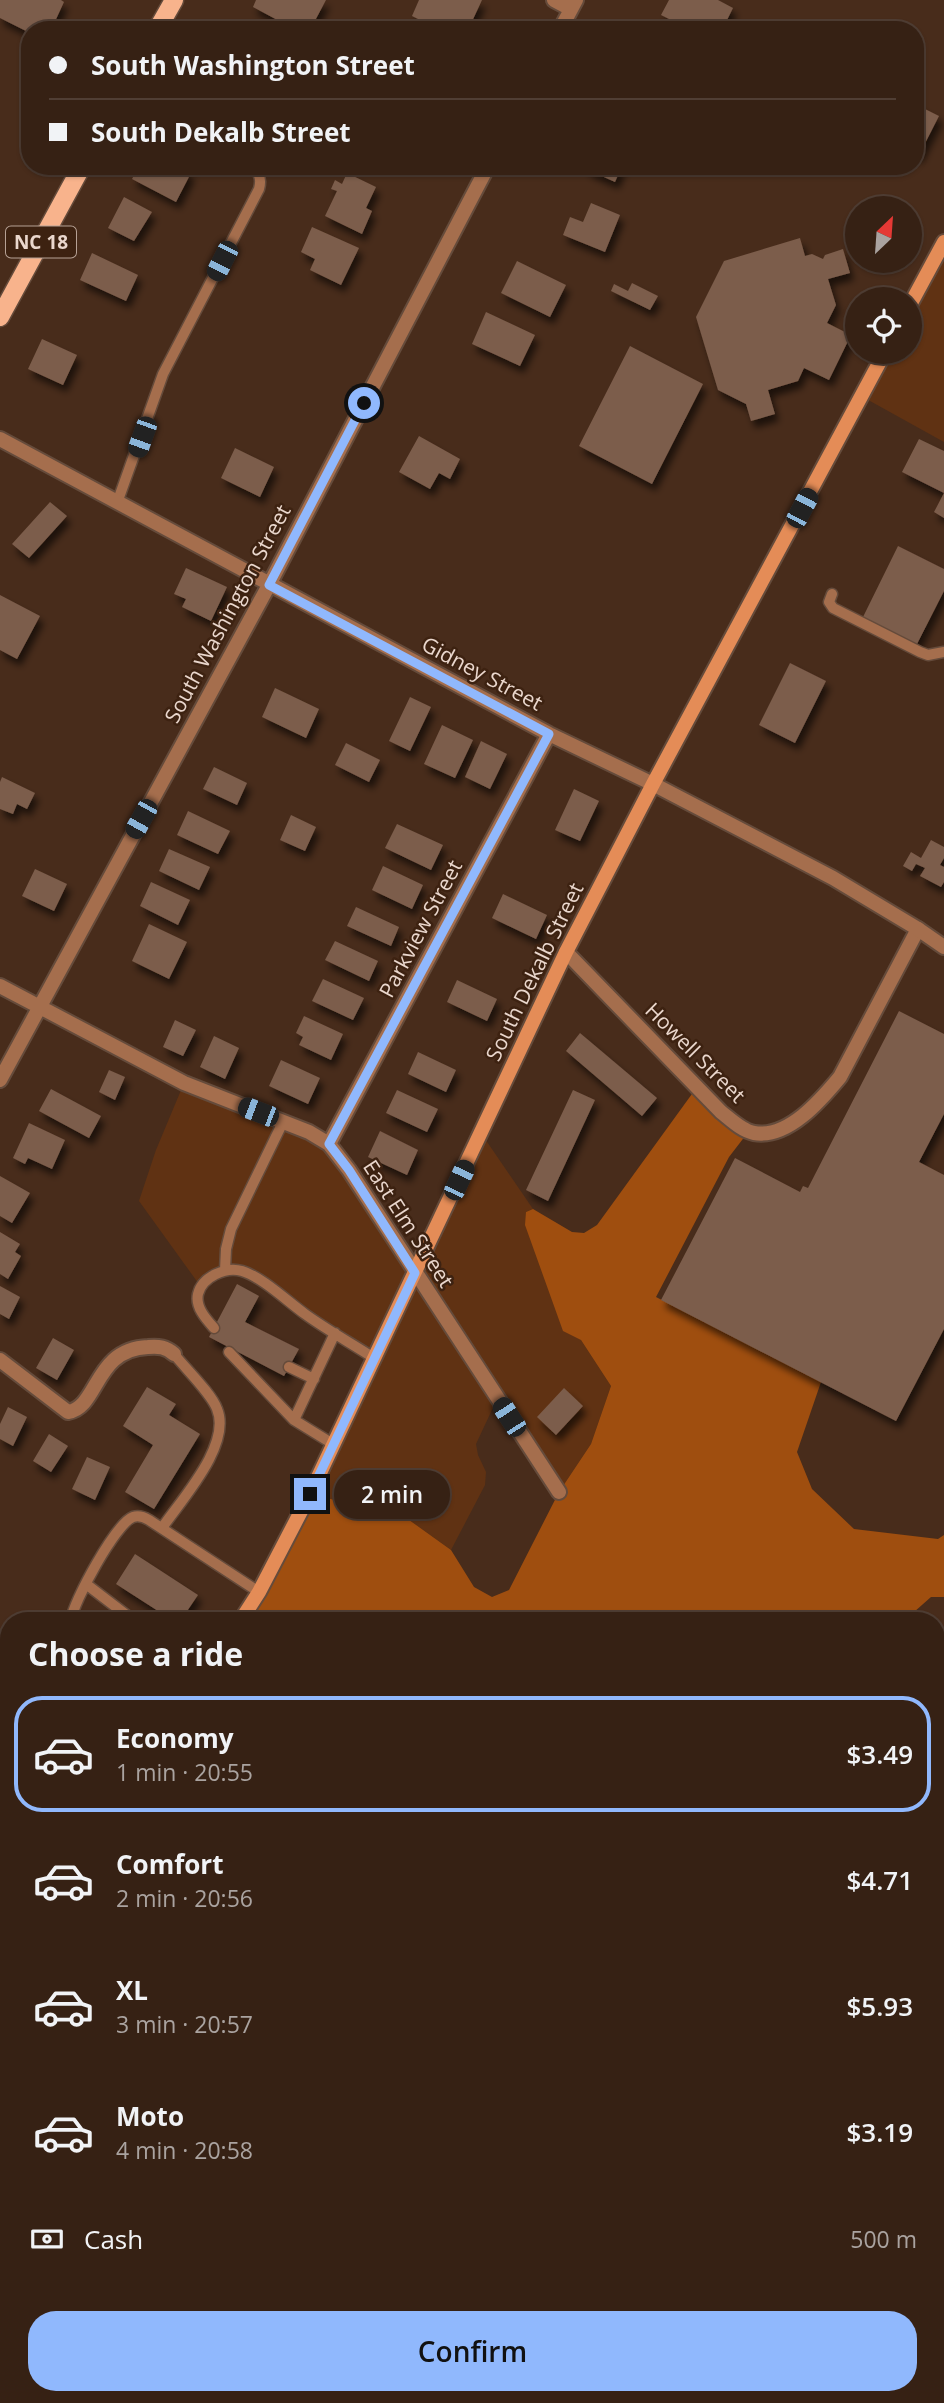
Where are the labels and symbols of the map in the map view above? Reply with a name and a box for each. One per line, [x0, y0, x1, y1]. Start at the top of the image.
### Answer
north arrow [845, 196, 922, 273]
road number: NC 18 [6, 226, 76, 258]
car [204, 238, 241, 284]
route start [348, 387, 380, 419]
car [125, 414, 160, 460]
car [783, 485, 822, 531]
street label: South Washington Street [158, 499, 297, 728]
street label: Gidney Street [417, 630, 548, 717]
car [122, 796, 161, 842]
street label: Parkview Street [372, 855, 468, 1002]
street label: South Dekalb Street [479, 878, 589, 1065]
street label: Howell Street [640, 996, 752, 1108]
car [235, 1095, 282, 1129]
street label: East Elm Street [357, 1154, 461, 1293]
car [441, 1157, 478, 1203]
car [489, 1394, 530, 1440]
callout: 2 min [334, 1470, 450, 1518]
route end [294, 1478, 326, 1510]

